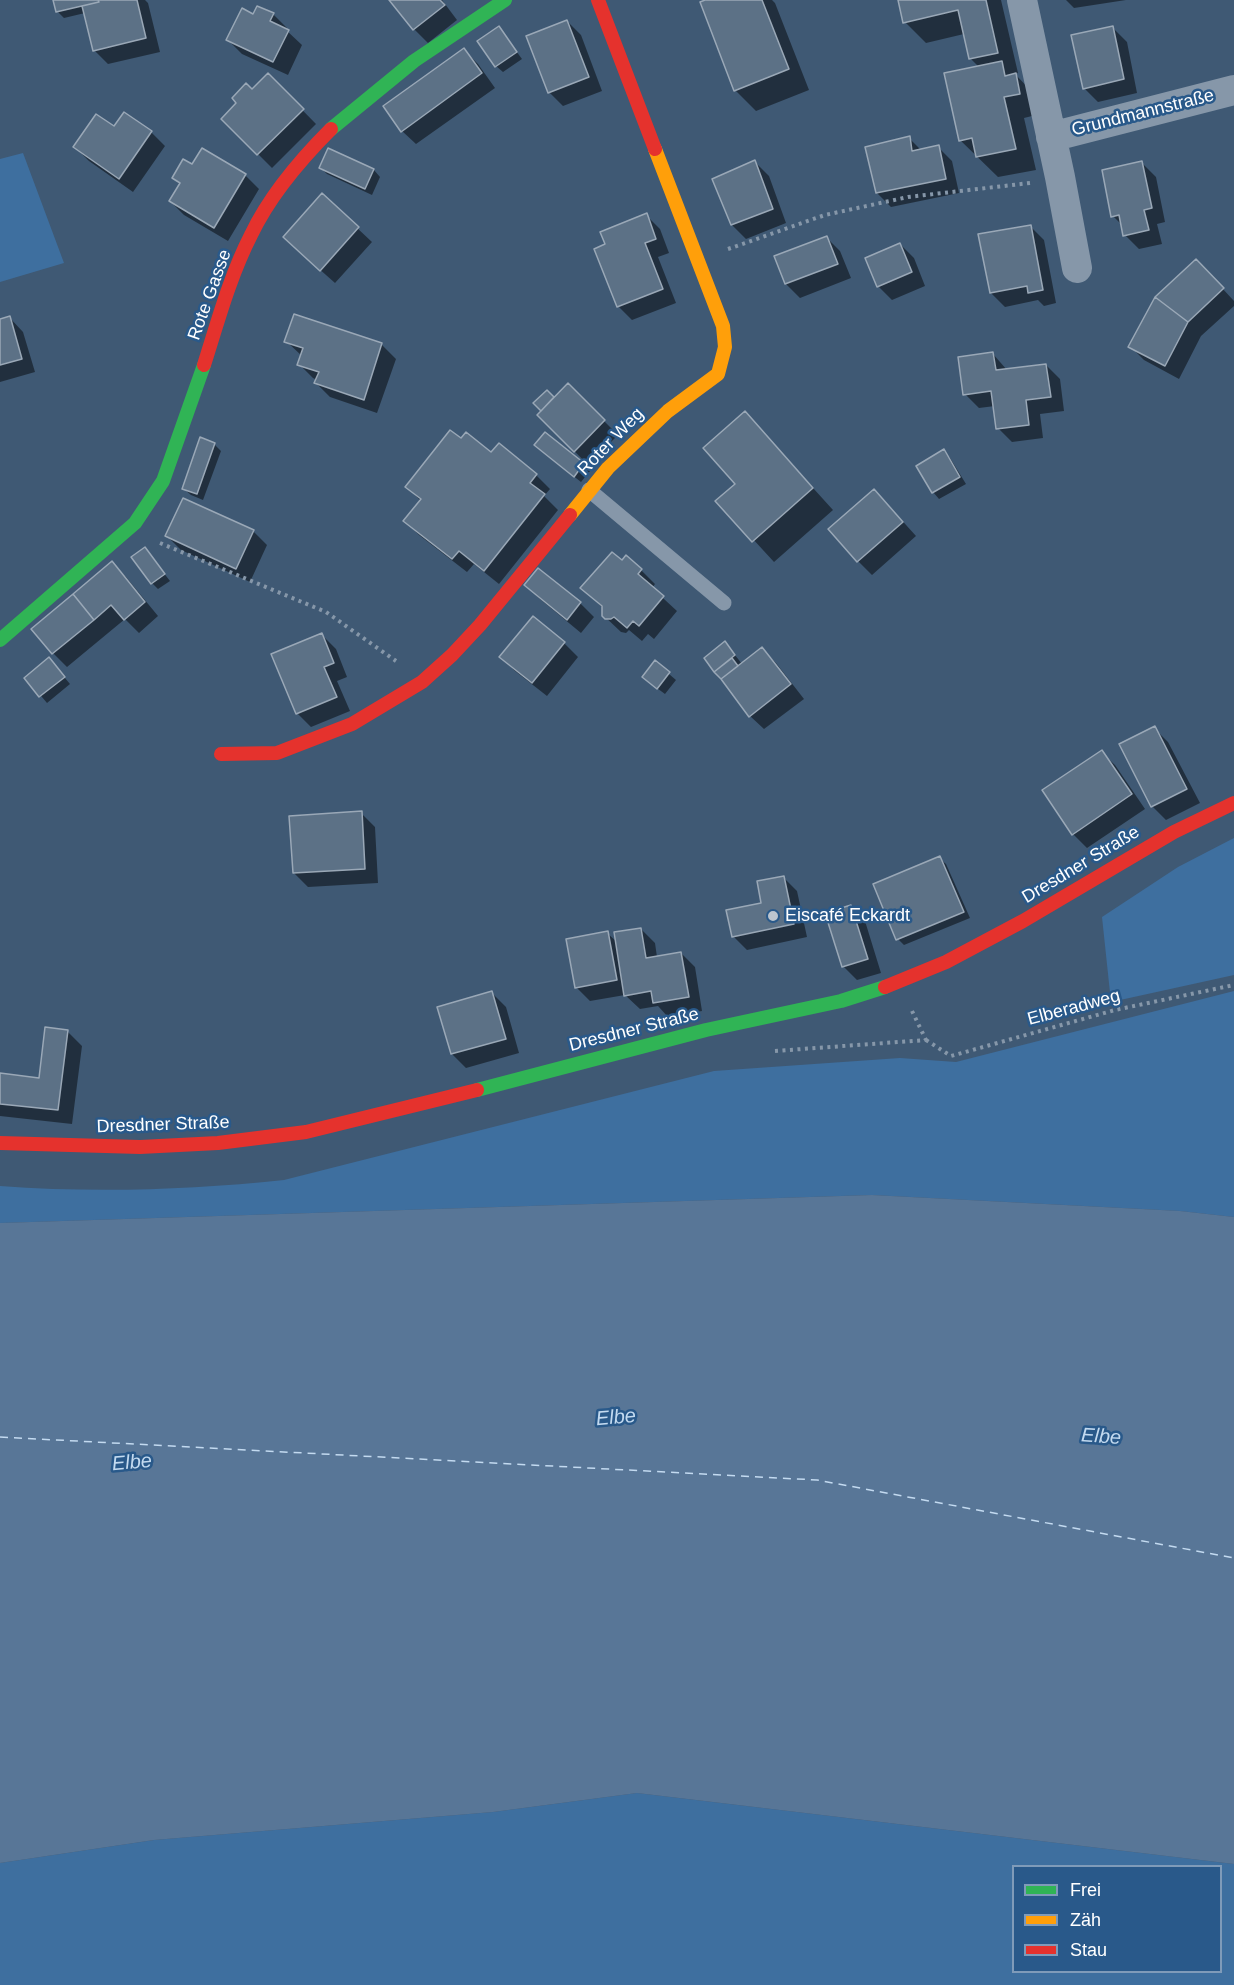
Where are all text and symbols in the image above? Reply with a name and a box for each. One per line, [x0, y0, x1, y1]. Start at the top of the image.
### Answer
street label: Grundmannstraße [1070, 85, 1216, 141]
street label: Rote Gasse [184, 247, 236, 343]
street label: Roter Weg [573, 404, 649, 480]
street label: Dresdner Straße [1018, 821, 1144, 909]
place label: Eiscafé Eckardt [785, 905, 910, 927]
marker: Eiscafé Eckardt [766, 909, 780, 923]
street label: Elberadweg [1025, 985, 1123, 1031]
street label: Dresdner Straße [567, 1003, 701, 1057]
street label: Dresdner Straße [96, 1112, 230, 1138]
water label: Elbe [595, 1404, 637, 1432]
water label: Elbe [1080, 1424, 1122, 1450]
water label: Elbe [111, 1449, 153, 1477]
legend [1012, 1865, 1222, 1973]
text: Frei [1070, 1880, 1101, 1900]
text: Zäh [1070, 1910, 1101, 1930]
text: Stau [1070, 1940, 1107, 1960]

